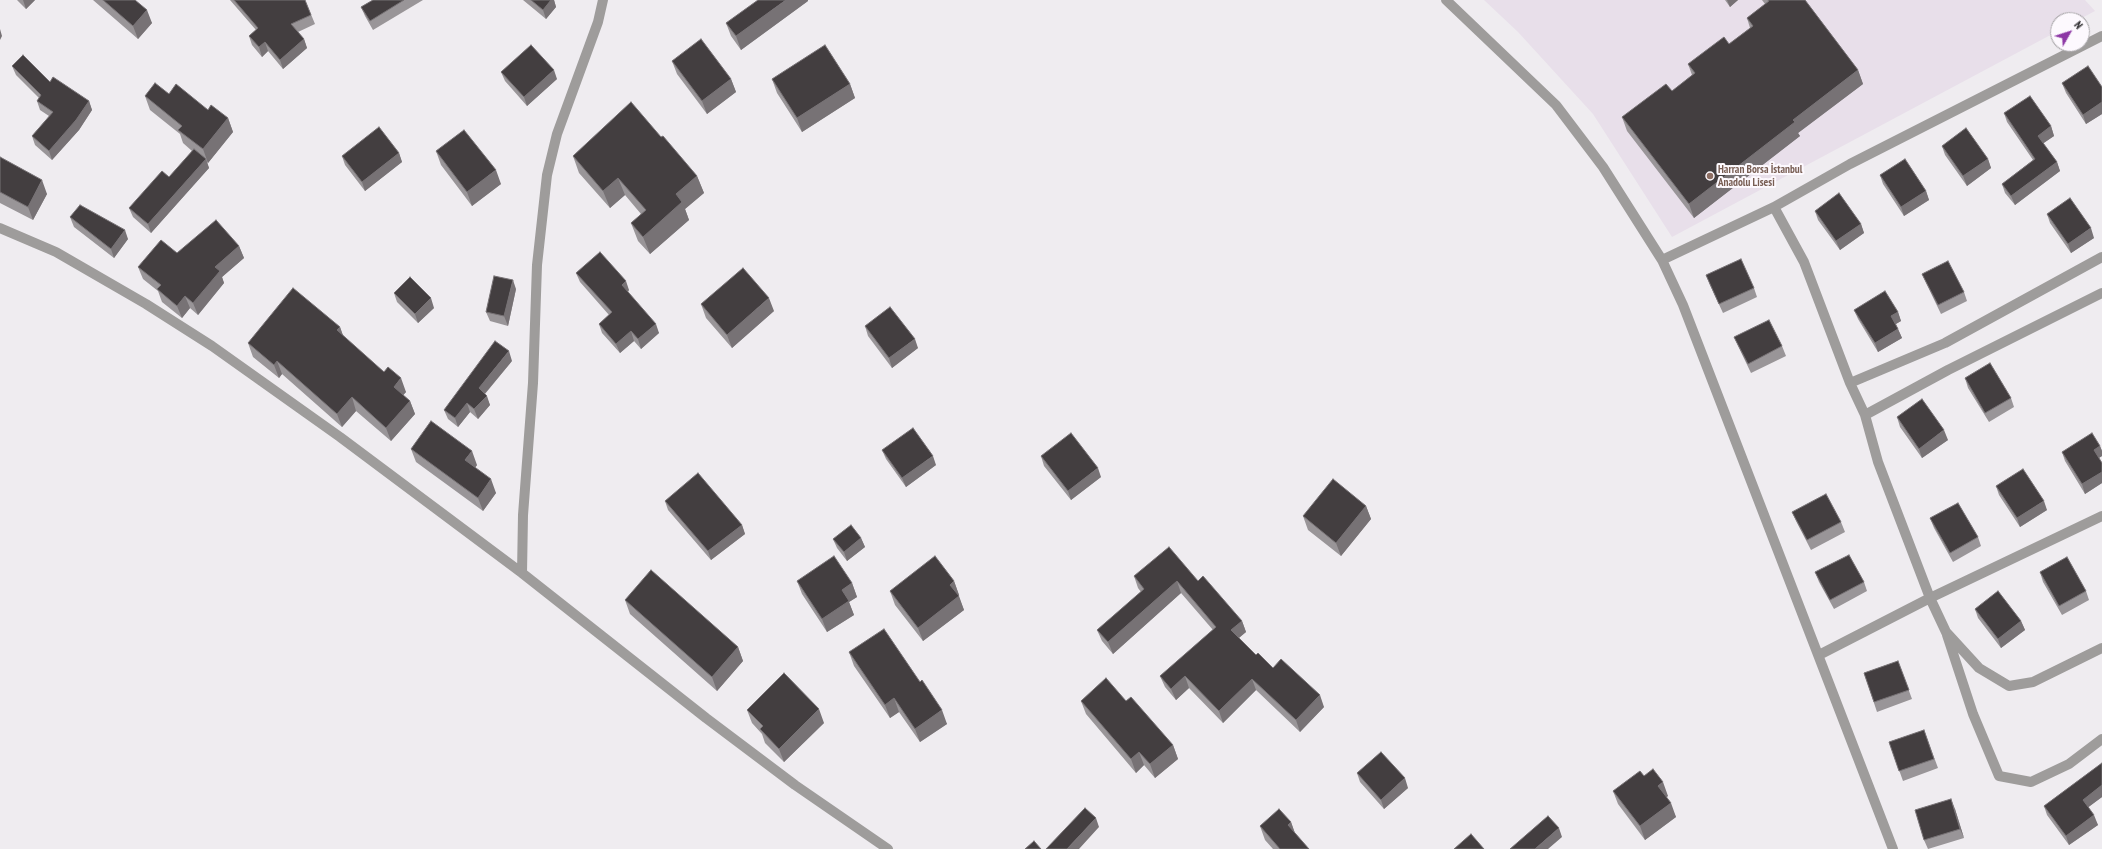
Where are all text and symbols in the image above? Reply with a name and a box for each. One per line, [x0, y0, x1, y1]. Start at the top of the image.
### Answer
north arrow [2050, 12, 2090, 52]
text: N [2071, 18, 2086, 32]
place label: Harran Borsa İstanbul Anadolu Lisesi [1718, 163, 1802, 189]
marker: Harran Borsa İstanbul Anadolu Lisesi [1705, 171, 1715, 181]

